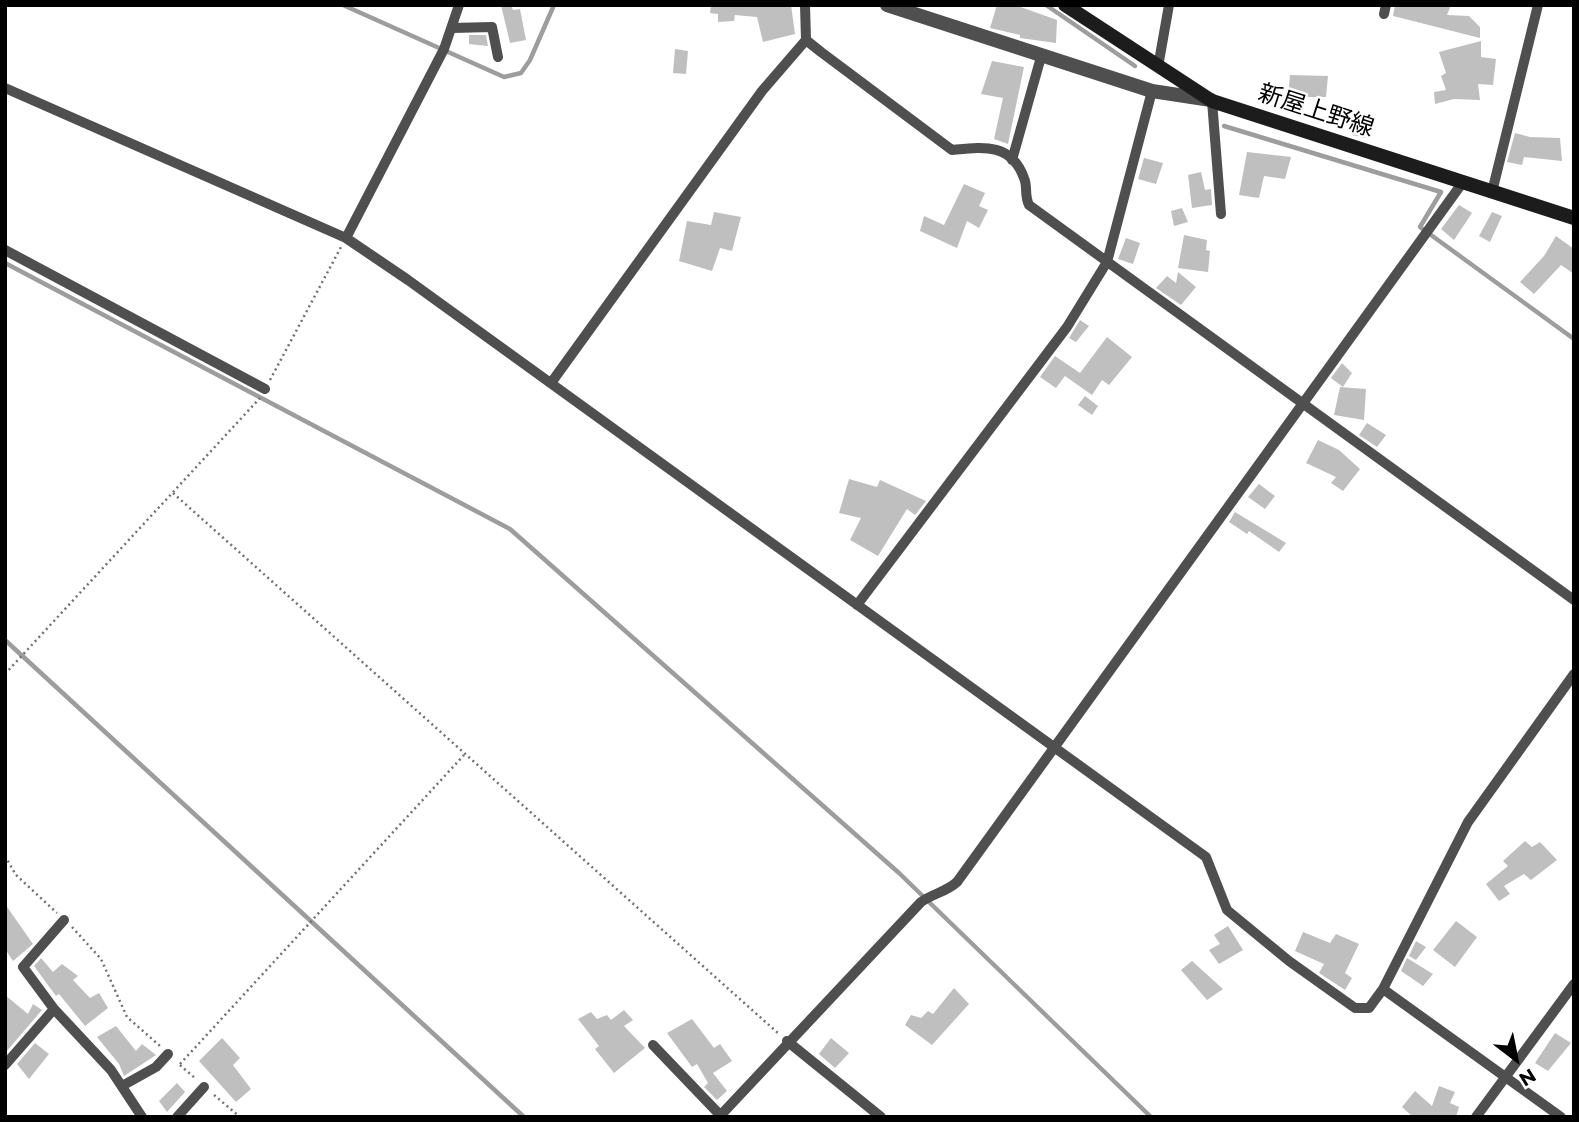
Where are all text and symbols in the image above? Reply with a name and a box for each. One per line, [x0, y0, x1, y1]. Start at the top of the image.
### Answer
street label: 新屋上野線 [1254, 79, 1378, 143]
north arrow [1481, 1024, 1551, 1094]
text: N [1515, 1063, 1540, 1091]

